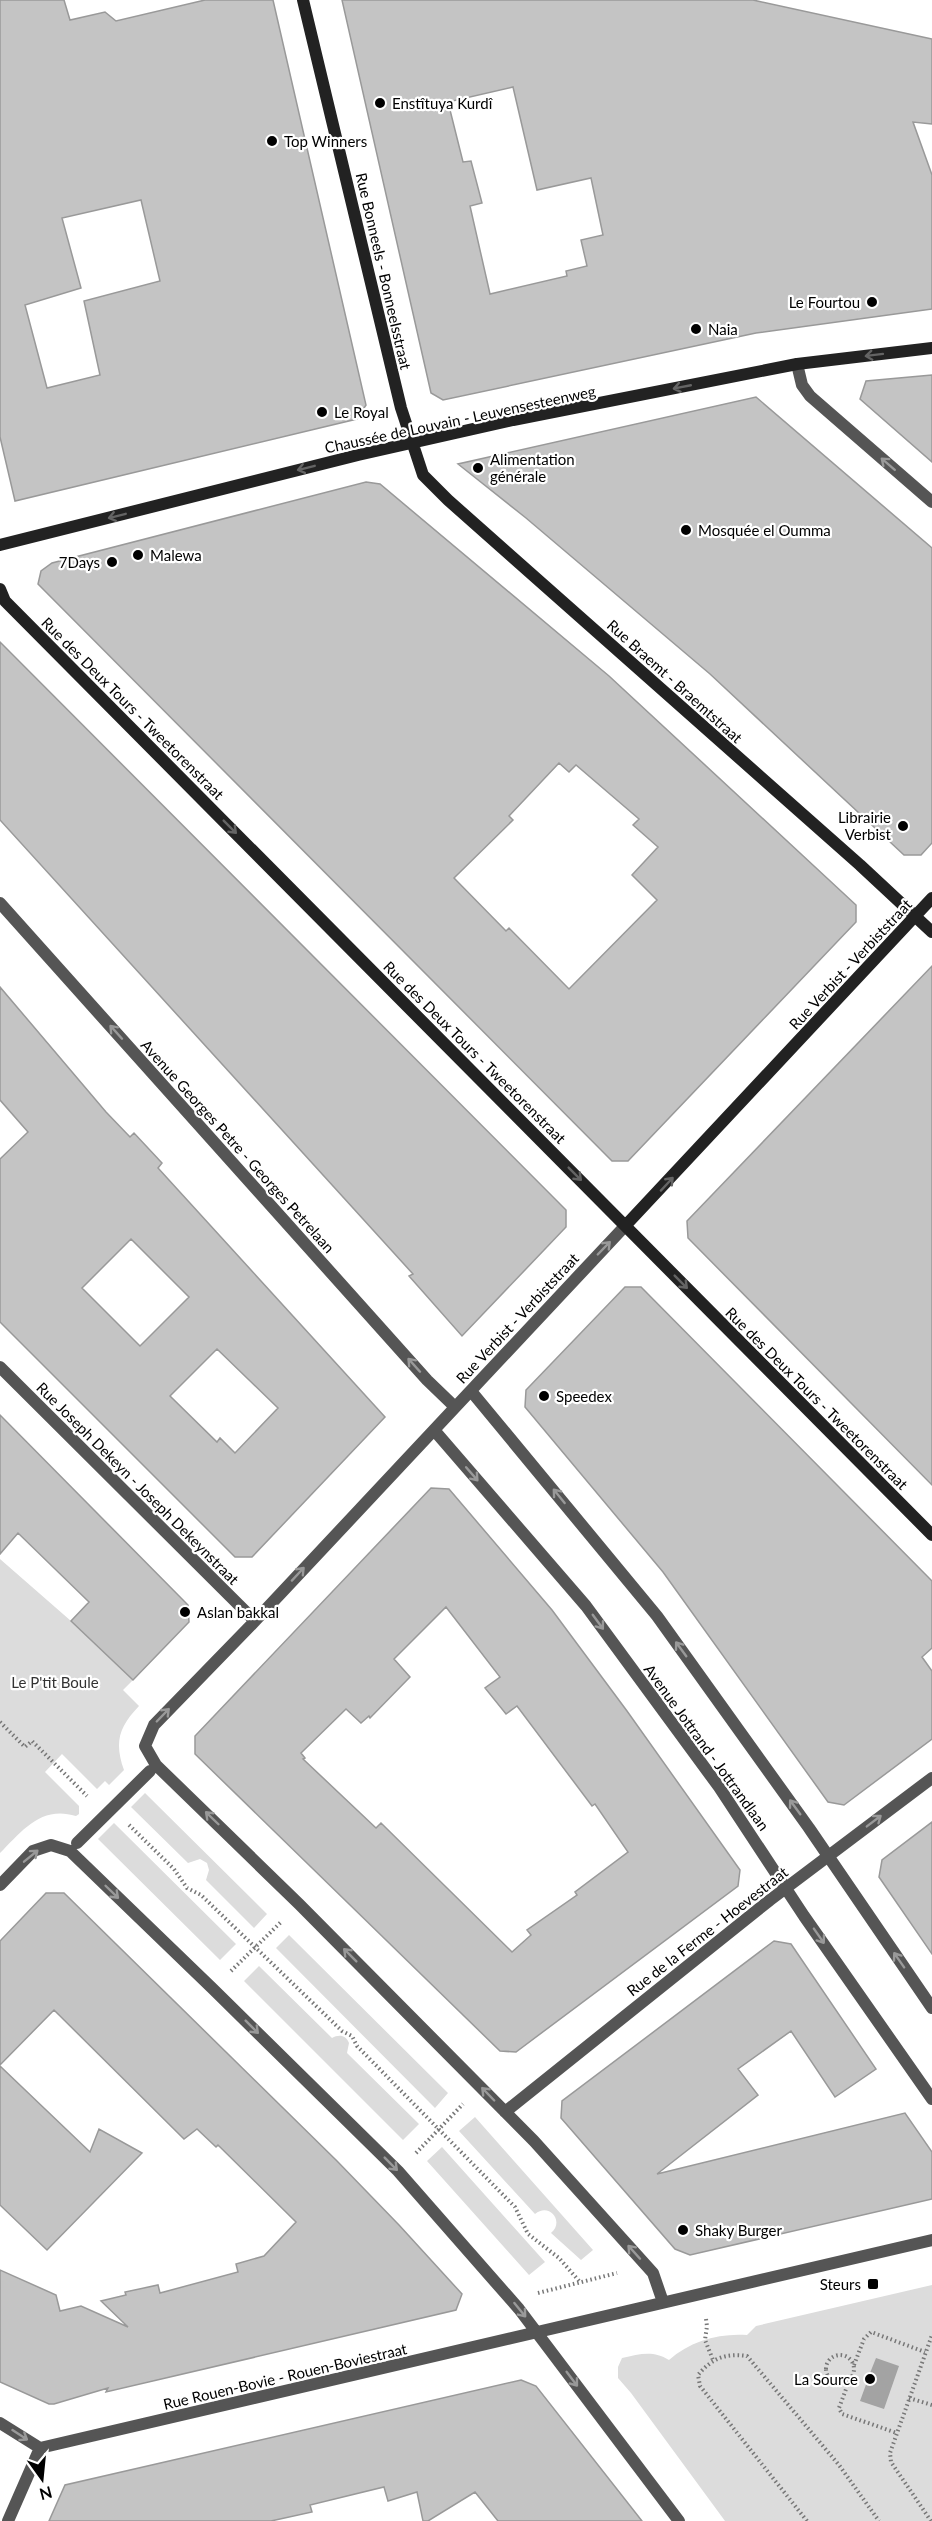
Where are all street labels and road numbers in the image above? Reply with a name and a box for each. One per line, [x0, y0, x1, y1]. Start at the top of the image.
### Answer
street label: Rue Bonneels - Bonneelsstraat [353, 171, 416, 372]
street label: Chaussée de Louvain - Leuvensesteenweg [323, 381, 597, 457]
street label: Rue des Deux Tours - Tweetorenstraat [38, 613, 228, 803]
street label: Rue Braemt - Braemtstraat [604, 616, 747, 747]
street label: Rue Verbist - Verbiststraat [785, 895, 915, 1033]
street label: Rue des Deux Tours - Tweetorenstraat [380, 957, 570, 1147]
street label: Avenue Georges Petre - Georges Petrelaan [137, 1036, 339, 1256]
street label: Rue Verbist - Verbiststraat [452, 1249, 582, 1387]
street label: Rue des Deux Tours - Tweetorenstraat [722, 1303, 912, 1493]
street label: Rue Joseph Dekeyn - Joseph Dekeynstraat [33, 1378, 243, 1588]
street label: Avenue Jottrand - Jottrandlaan [641, 1660, 773, 1834]
street label: Rue de la Ferme - Hoevestraat [623, 1862, 792, 1999]
street label: Rue Rouen-Bovie - Rouen-Boviestraat [161, 2339, 409, 2413]

